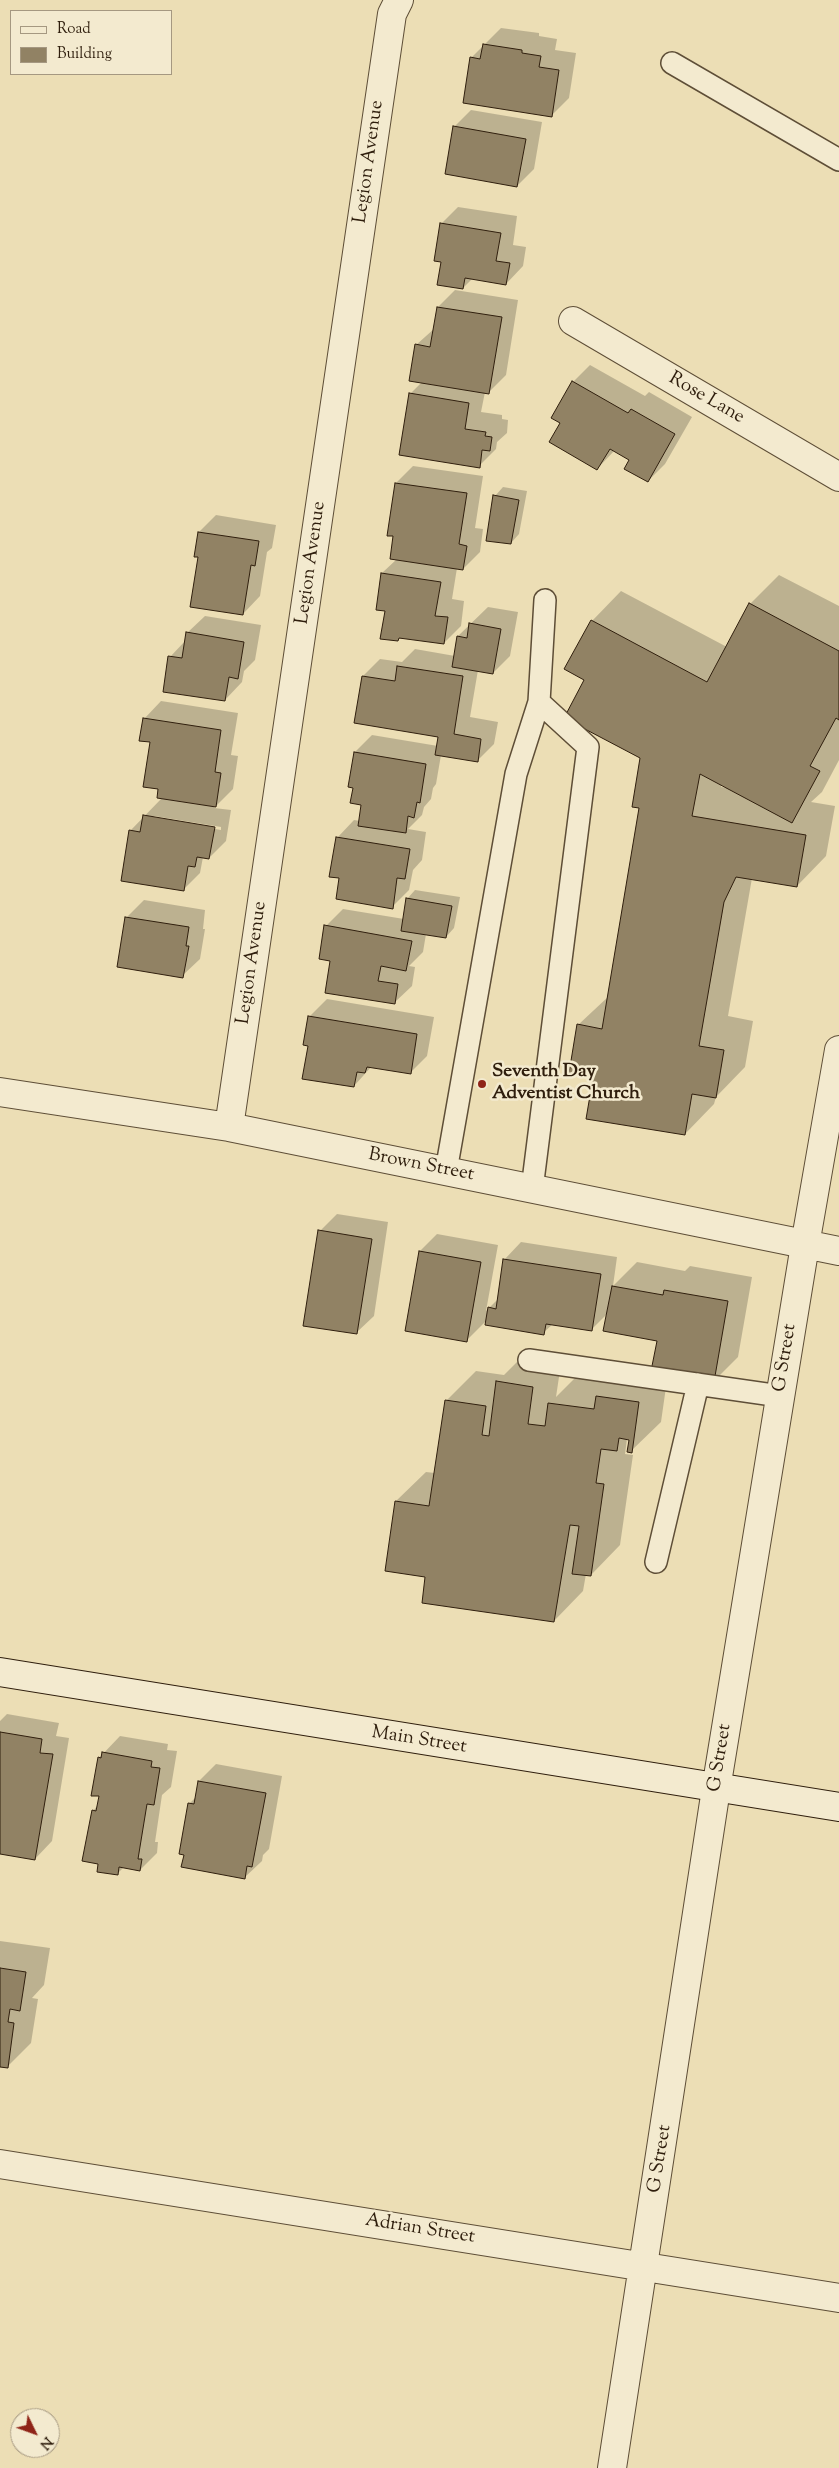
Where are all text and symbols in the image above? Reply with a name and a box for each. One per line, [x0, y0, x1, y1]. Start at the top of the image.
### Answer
legend [10, 10, 172, 75]
text: Road [57, 19, 91, 40]
text: Building [57, 44, 112, 65]
street label: Legion Avenue [350, 99, 390, 225]
street label: Rose Lane [664, 368, 748, 430]
street label: Legion Avenue [292, 500, 332, 626]
street label: Legion Avenue [233, 900, 273, 1026]
place label: Seventh Day Adventist Church [492, 1062, 640, 1106]
marker: Seventh Day Adventist Church [476, 1078, 488, 1090]
street label: Brown Street [366, 1145, 476, 1187]
street label: G Street [769, 1322, 803, 1394]
street label: Main Street [370, 1722, 468, 1760]
street label: G Street [704, 1722, 738, 1794]
street label: G Street [644, 2123, 678, 2195]
street label: Adrian Street [364, 2210, 476, 2250]
north arrow [10, 2408, 60, 2458]
text: N [34, 2432, 57, 2453]

